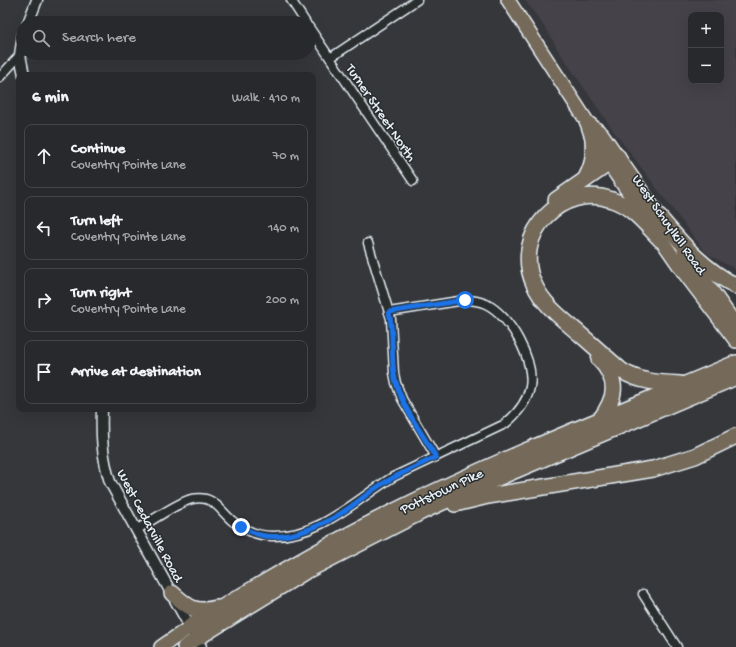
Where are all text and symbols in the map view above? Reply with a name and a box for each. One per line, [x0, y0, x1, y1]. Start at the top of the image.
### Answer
map controls [688, 12, 724, 84]
button: + [688, 12, 724, 48]
search box [16, 16, 316, 60]
icon: search [30, 27, 52, 49]
text: Search here [62, 29, 136, 47]
button: − [688, 48, 724, 84]
street label: Turner Street North [340, 60, 419, 166]
text: 6 min [32, 88, 68, 108]
text: Walk · 410 m [232, 91, 300, 106]
text: Continue [71, 140, 125, 158]
icon: ahead [33, 145, 55, 167]
text: 70 m [273, 149, 299, 164]
text: Coventry Pointe Lane [71, 158, 186, 173]
street label: West Schuylkill Road [627, 172, 710, 280]
text: Turn left [71, 212, 122, 230]
icon: left [33, 217, 55, 239]
text: 140 m [268, 221, 299, 236]
text: Coventry Pointe Lane [71, 230, 186, 245]
text: Turn right [71, 284, 131, 302]
icon: right [33, 289, 55, 311]
route start [456, 291, 474, 309]
text: 200 m [266, 293, 299, 308]
text: Coventry Pointe Lane [71, 302, 186, 317]
icon: arrive [33, 361, 55, 383]
text: Arrive at destination [71, 363, 201, 381]
street label: Pottstown Pike [397, 465, 487, 519]
street label: West Cedarville Road [112, 467, 187, 587]
route end [232, 518, 250, 536]

